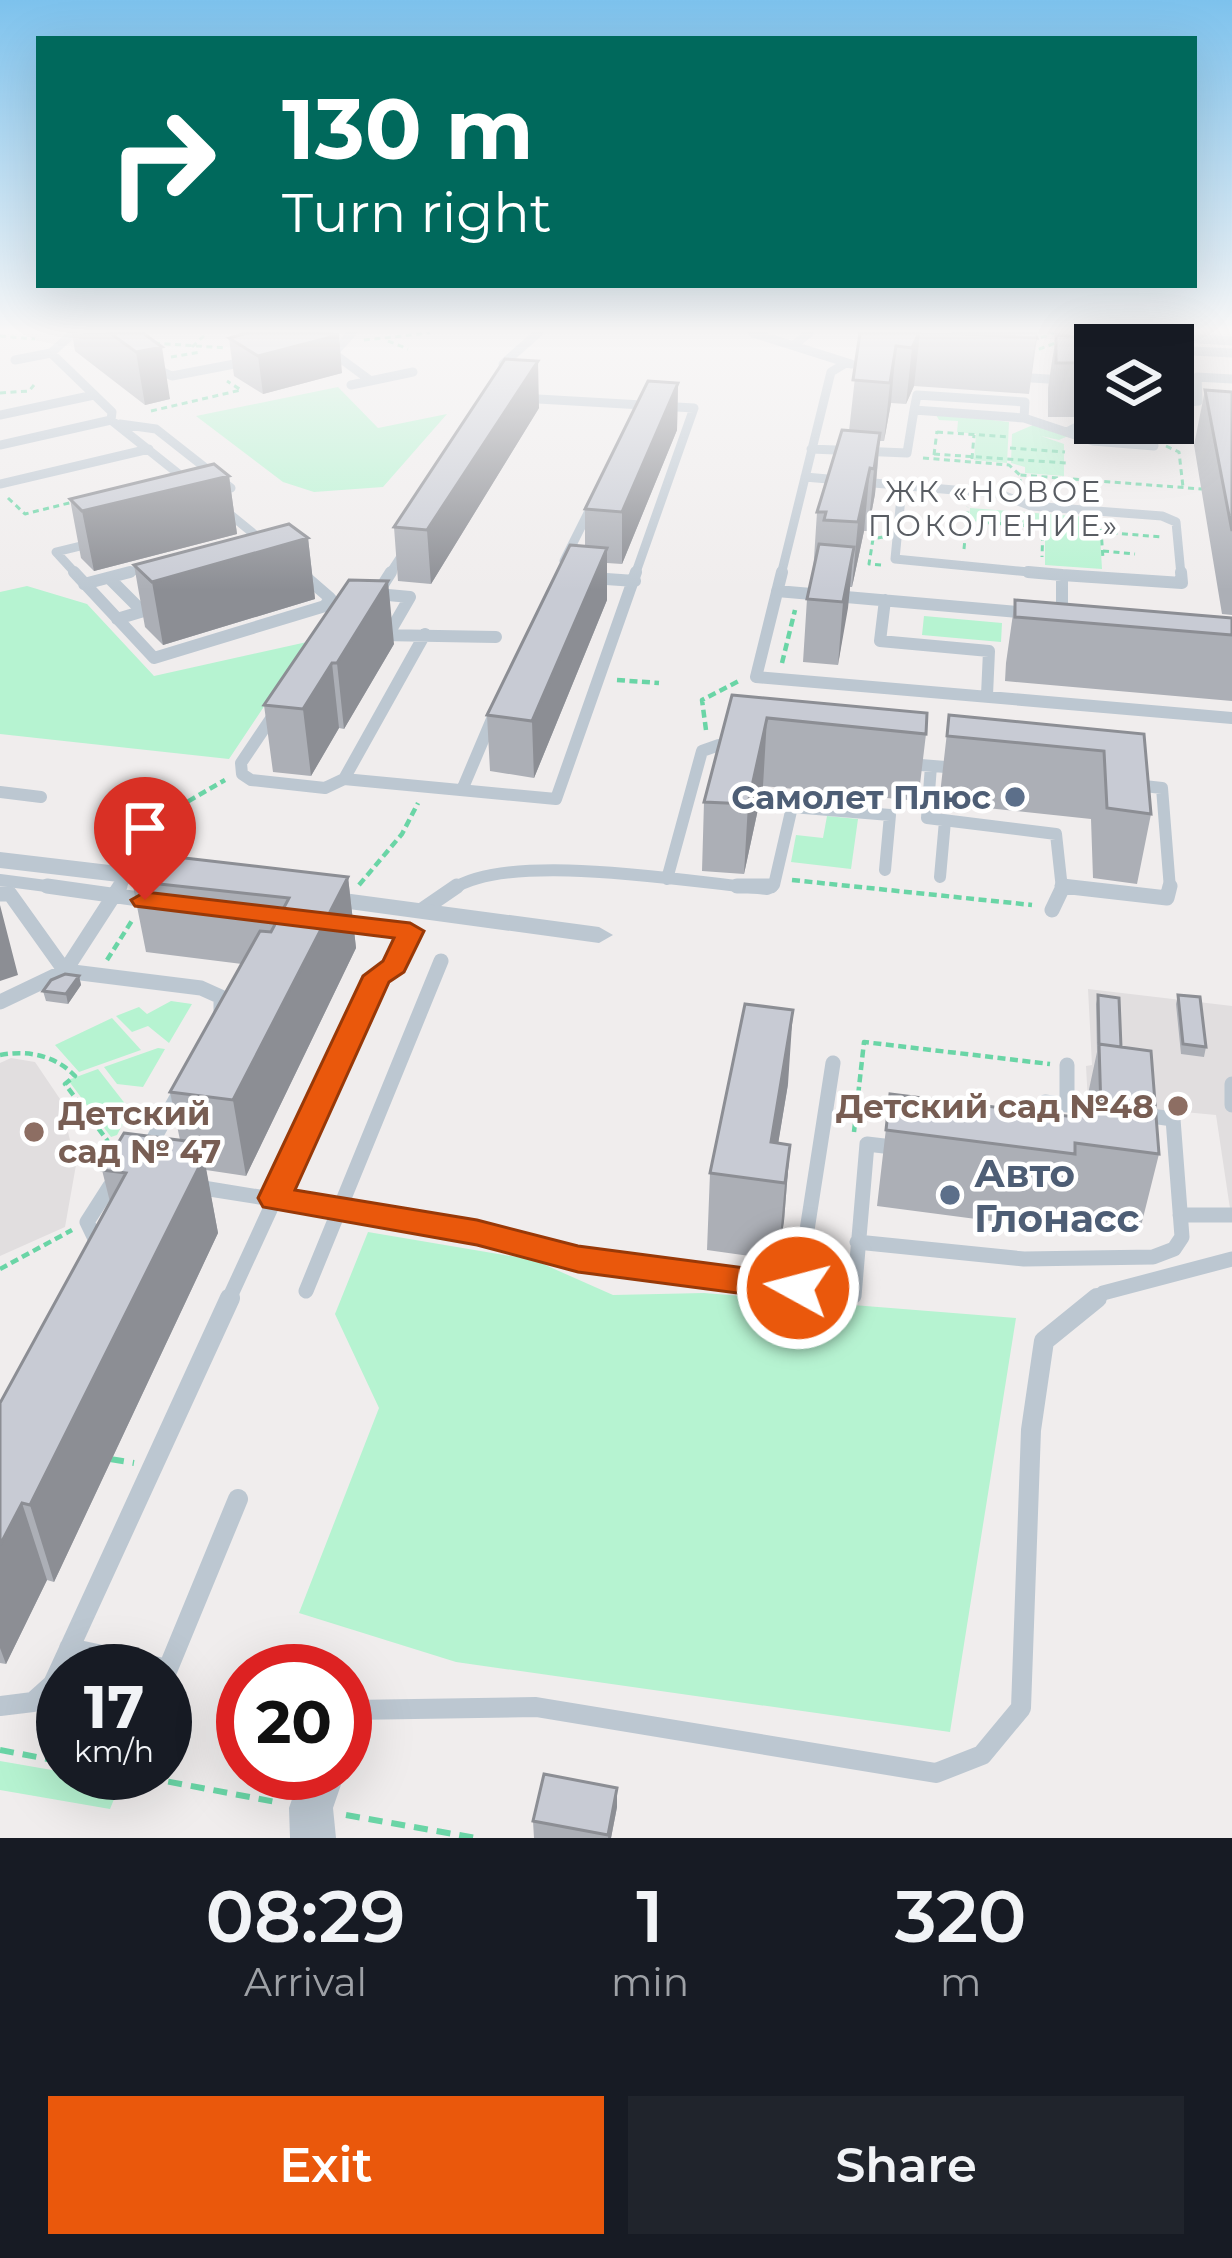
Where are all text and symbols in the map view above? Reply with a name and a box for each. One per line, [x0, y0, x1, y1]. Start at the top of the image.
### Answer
text: 130 m [282, 78, 534, 180]
icon: right [84, 84, 240, 240]
text: Turn right [282, 180, 552, 246]
map controls [1074, 324, 1194, 444]
button: layers [1074, 324, 1194, 444]
district label: ЖК «НОВОЕ ПОКОЛЕНИЕ» [868, 473, 1120, 544]
pin [94, 777, 196, 900]
place label: Самолет Плюс [731, 777, 991, 817]
marker: Самолет Плюс [1002, 784, 1028, 810]
icon: arrive [112, 795, 178, 861]
place label: Детский сад №48 [836, 1086, 1154, 1126]
place label: Детский сад № 47 [58, 1093, 221, 1171]
marker: Детский сад №48 [1165, 1093, 1191, 1119]
marker: Детский сад № 47 [21, 1119, 47, 1145]
place label: Авто Глонасс [974, 1149, 1140, 1242]
marker: Авто Глонасс [937, 1182, 963, 1208]
position arrow [735, 1225, 861, 1351]
speed limit sign: 20 [216, 1644, 372, 1800]
text: 17 [84, 1670, 144, 1743]
text: km/h [74, 1733, 154, 1770]
text: 08:29 [205, 1872, 405, 1960]
text: 1 [636, 1872, 664, 1960]
text: 320 [895, 1872, 1027, 1960]
text: Arrival [244, 1958, 367, 2006]
text: min [611, 1958, 689, 2006]
text: m [940, 1958, 981, 2006]
button: Exit [48, 2096, 604, 2234]
button: Share [628, 2096, 1184, 2234]

